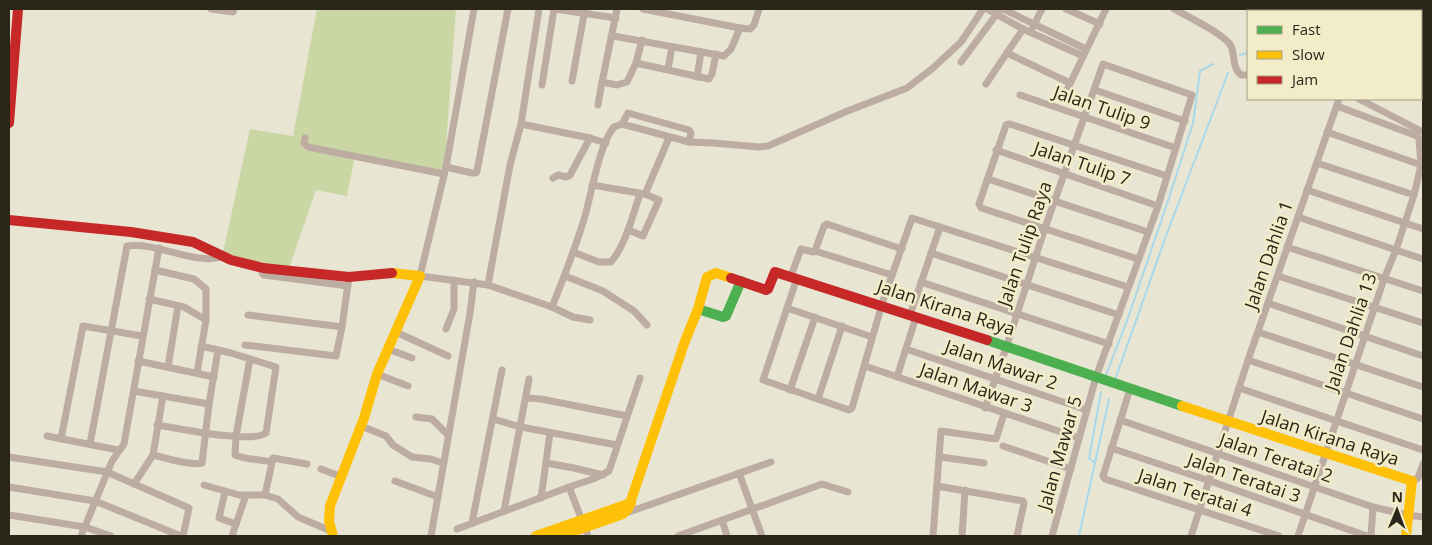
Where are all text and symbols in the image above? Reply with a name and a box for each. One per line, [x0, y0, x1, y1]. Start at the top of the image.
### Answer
legend [1247, 10, 1422, 100]
text: Fast [1292, 19, 1321, 39]
text: Slow [1292, 44, 1325, 64]
text: Jam [1290, 69, 1318, 89]
street label: Jalan Tulip 9 [1049, 79, 1154, 135]
street label: Jalan Tulip 7 [1029, 135, 1134, 191]
street label: Jalan Tulip Raya [991, 178, 1057, 311]
street label: Jalan Dahlia 1 [1238, 197, 1298, 314]
street label: Jalan Dahlia 13 [1318, 269, 1382, 396]
street label: Jalan Kirana Raya [872, 273, 1018, 341]
street label: Jalan Mawar 2 [940, 333, 1061, 395]
street label: Jalan Mawar 3 [915, 356, 1036, 418]
street label: Jalan Mawar 5 [1031, 393, 1087, 514]
street label: Jalan Kirana Raya [1256, 403, 1402, 471]
street label: Jalan Teratai 2 [1215, 426, 1336, 488]
street label: Jalan Teratai 3 [1183, 446, 1304, 508]
street label: Jalan Teratai 4 [1133, 462, 1255, 522]
north arrow [1372, 485, 1422, 535]
text: N [1391, 487, 1403, 506]

